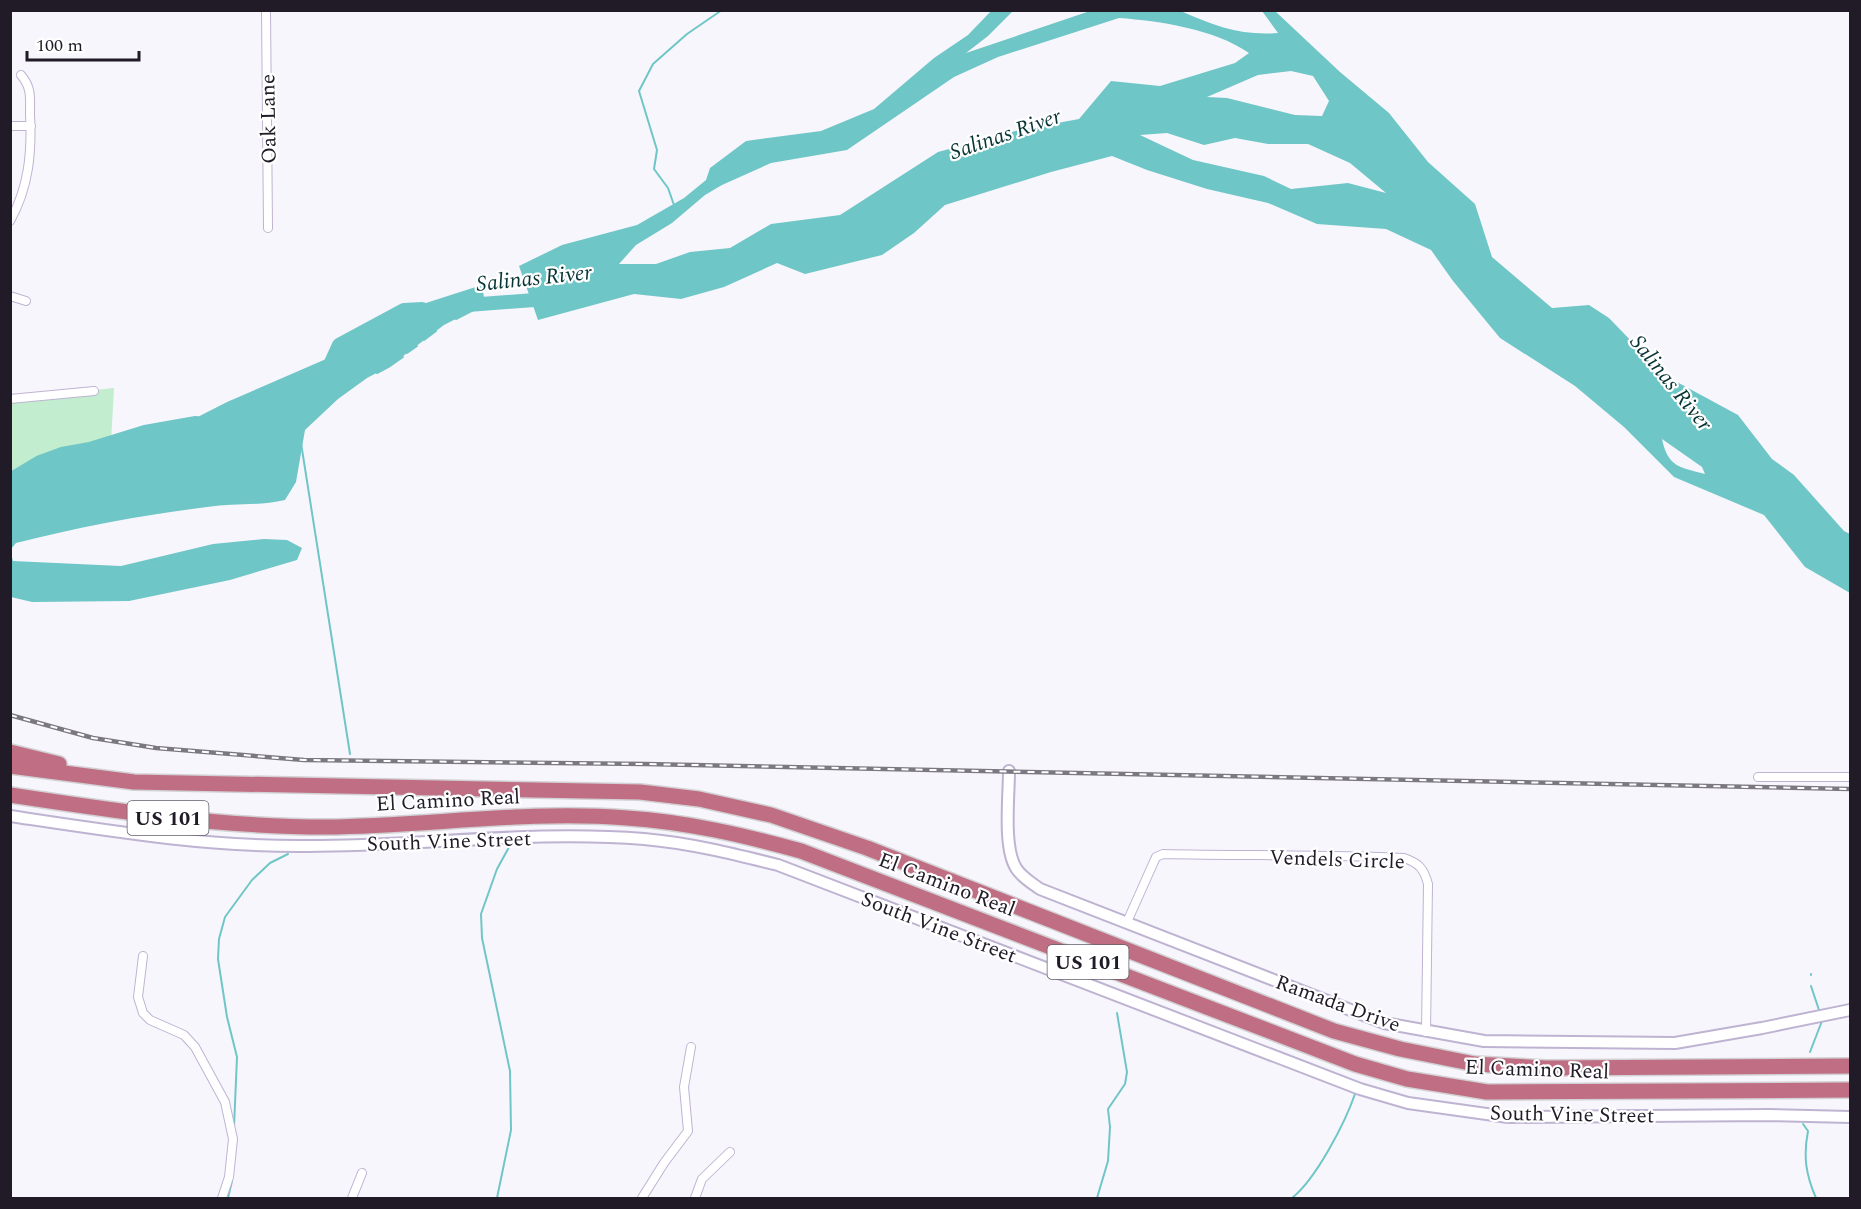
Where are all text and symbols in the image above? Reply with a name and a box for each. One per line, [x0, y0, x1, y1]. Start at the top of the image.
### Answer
scale bar [27, 24, 140, 62]
text: 100 m [36, 32, 83, 59]
street label: Oak Lane [252, 74, 286, 164]
water label: Salinas River [945, 100, 1066, 169]
water label: Salinas River [475, 256, 594, 301]
water label: Salinas River [1621, 327, 1720, 439]
street label: El Camino Real [375, 781, 521, 821]
road number: US 101 [128, 801, 208, 835]
street label: South Vine Street [366, 823, 532, 861]
street label: Vendels Circle [1269, 842, 1405, 878]
street label: El Camino Real [873, 844, 1020, 926]
street label: South Vine Street [856, 884, 1021, 972]
road number: US 101 [1048, 945, 1128, 979]
street label: Ramada Drive [1271, 966, 1405, 1041]
street label: El Camino Real [1464, 1051, 1610, 1089]
street label: South Vine Street [1489, 1098, 1654, 1132]

